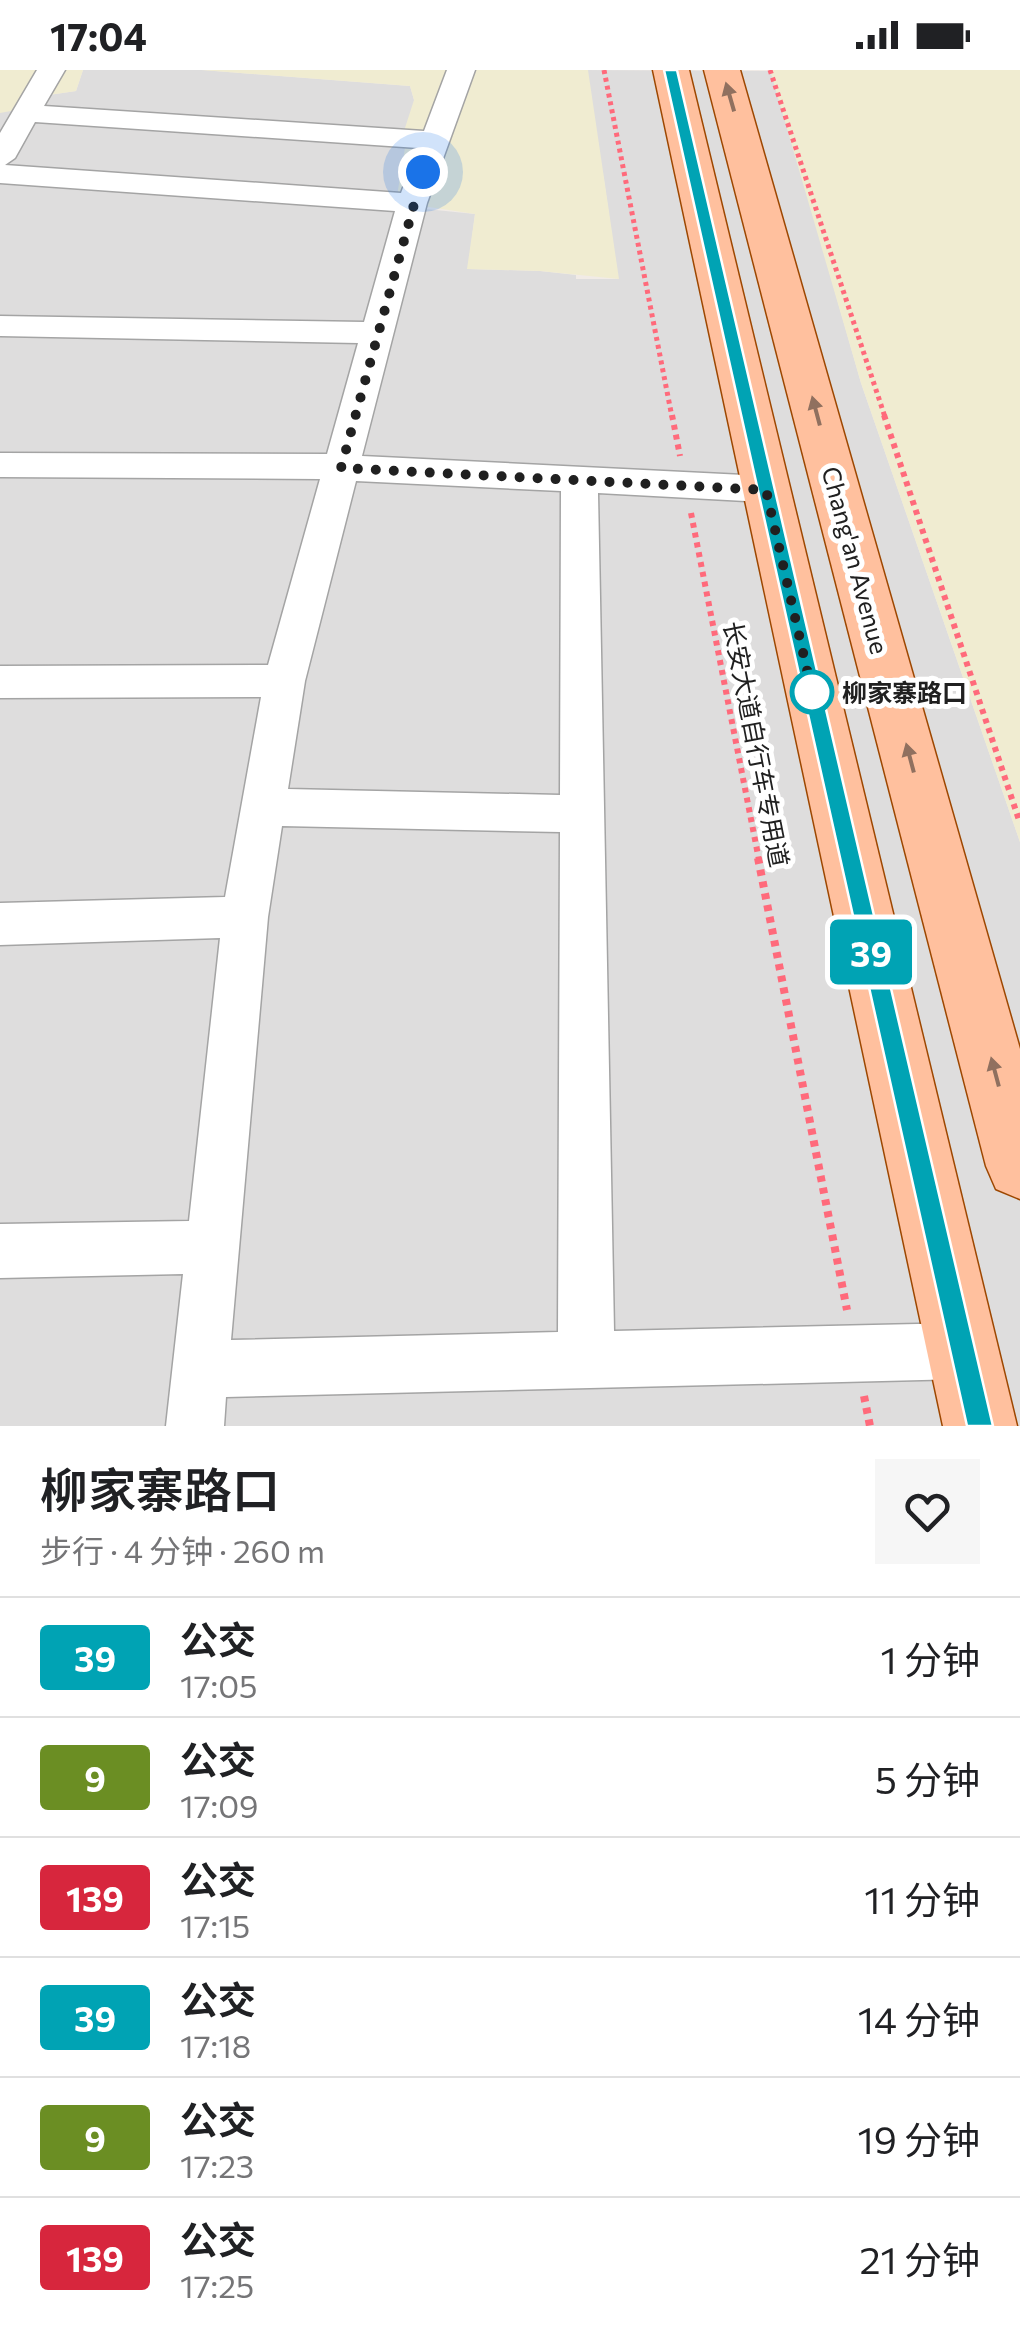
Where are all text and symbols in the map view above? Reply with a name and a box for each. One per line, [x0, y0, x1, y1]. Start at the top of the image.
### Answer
text: 17:04 [50, 12, 147, 59]
one-way arrow [722, 82, 737, 112]
your location [398, 147, 448, 197]
one-way arrow [807, 395, 823, 426]
street label: Chang'an Avenue [817, 463, 895, 657]
street label: 长安大道自行车专用道 [718, 618, 796, 870]
marker: 柳家寨路口 [791, 671, 833, 713]
place label: 柳家寨路口 [842, 677, 967, 707]
one-way arrow [901, 743, 917, 774]
line badge: 39 [826, 920, 916, 984]
text: 39 [850, 931, 892, 974]
one-way arrow [986, 1056, 1002, 1087]
text: 柳家寨路口 [40, 1459, 280, 1518]
button: heart [875, 1459, 980, 1564]
text: 步行 · 4 分钟 · 260 m [40, 1530, 325, 1570]
text: 公交 [180, 1615, 256, 1662]
text: 1 分钟 [880, 1635, 980, 1682]
text: 39 [74, 1636, 116, 1679]
text: 17:05 [180, 1665, 257, 1705]
text: 公交 [180, 1735, 256, 1782]
text: 5 分钟 [875, 1755, 980, 1802]
text: 9 [84, 1756, 106, 1799]
text: 17:09 [180, 1785, 258, 1825]
text: 公交 [180, 1855, 256, 1902]
text: 11 分钟 [864, 1875, 980, 1922]
text: 139 [66, 1876, 124, 1919]
text: 17:15 [180, 1905, 250, 1945]
text: 公交 [180, 1975, 256, 2022]
text: 14 分钟 [858, 1995, 980, 2042]
text: 39 [74, 1996, 116, 2039]
text: 17:18 [180, 2025, 251, 2065]
text: 公交 [180, 2095, 256, 2142]
text: 19 分钟 [857, 2115, 980, 2162]
text: 9 [84, 2116, 106, 2159]
text: 17:23 [180, 2145, 254, 2185]
text: 公交 [180, 2215, 256, 2262]
text: 21 分钟 [859, 2235, 980, 2282]
text: 139 [66, 2236, 124, 2279]
text: 17:25 [180, 2265, 254, 2305]

